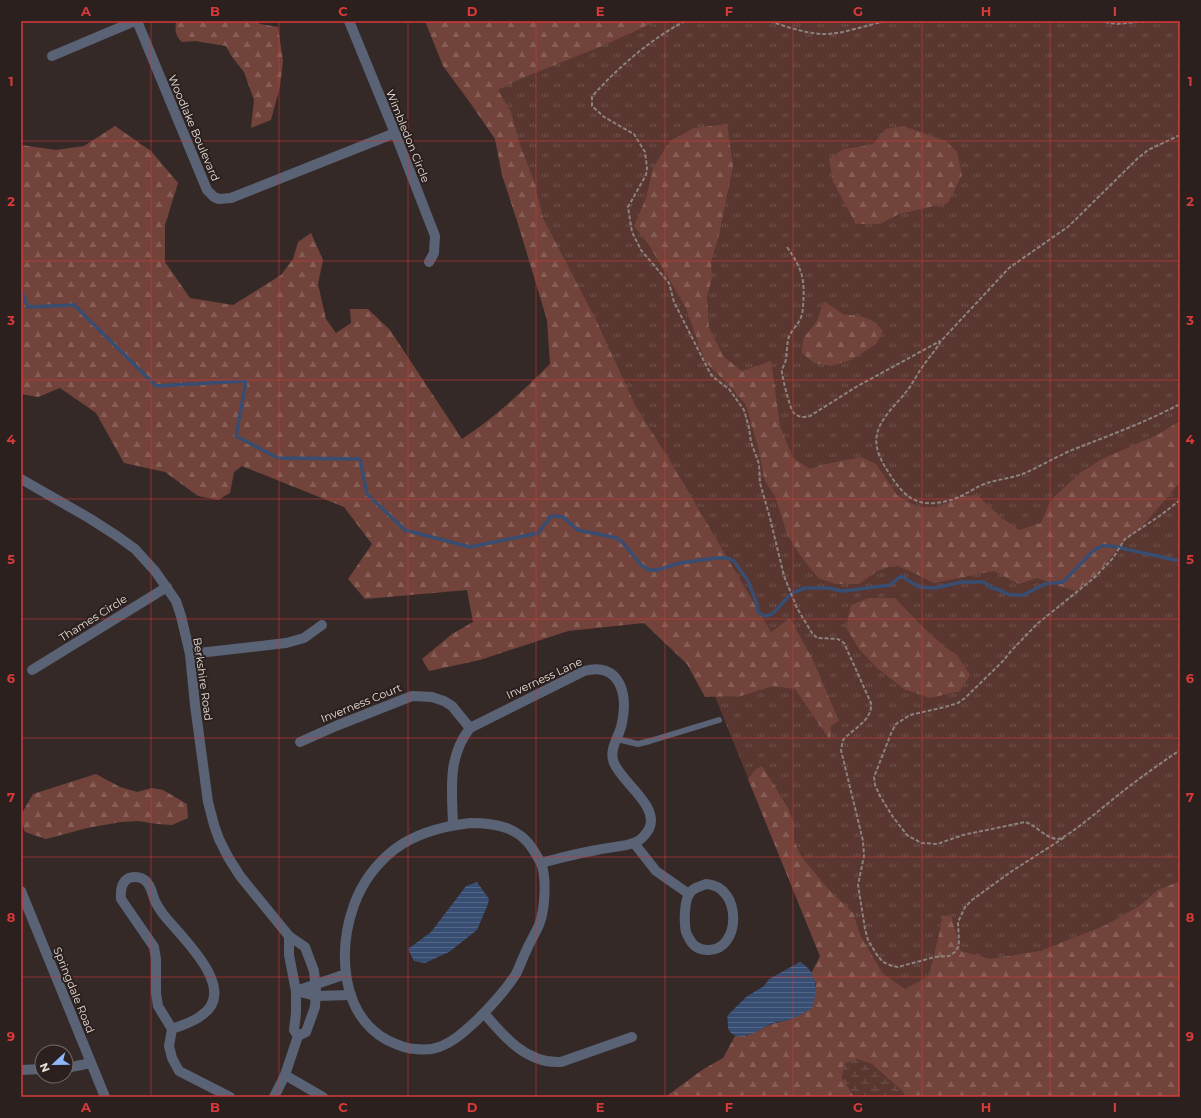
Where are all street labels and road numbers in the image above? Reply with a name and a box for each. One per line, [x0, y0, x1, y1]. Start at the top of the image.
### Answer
street label: Woodlake Boulevard [165, 73, 223, 183]
street label: Wimbledon Circle [383, 87, 433, 185]
street label: Thames Circle [56, 591, 130, 644]
street label: Berkshire Road [190, 636, 216, 722]
street label: Inverness Lane [504, 654, 585, 702]
street label: Inverness Court [319, 680, 404, 726]
street label: Springdale Road [50, 945, 98, 1035]

